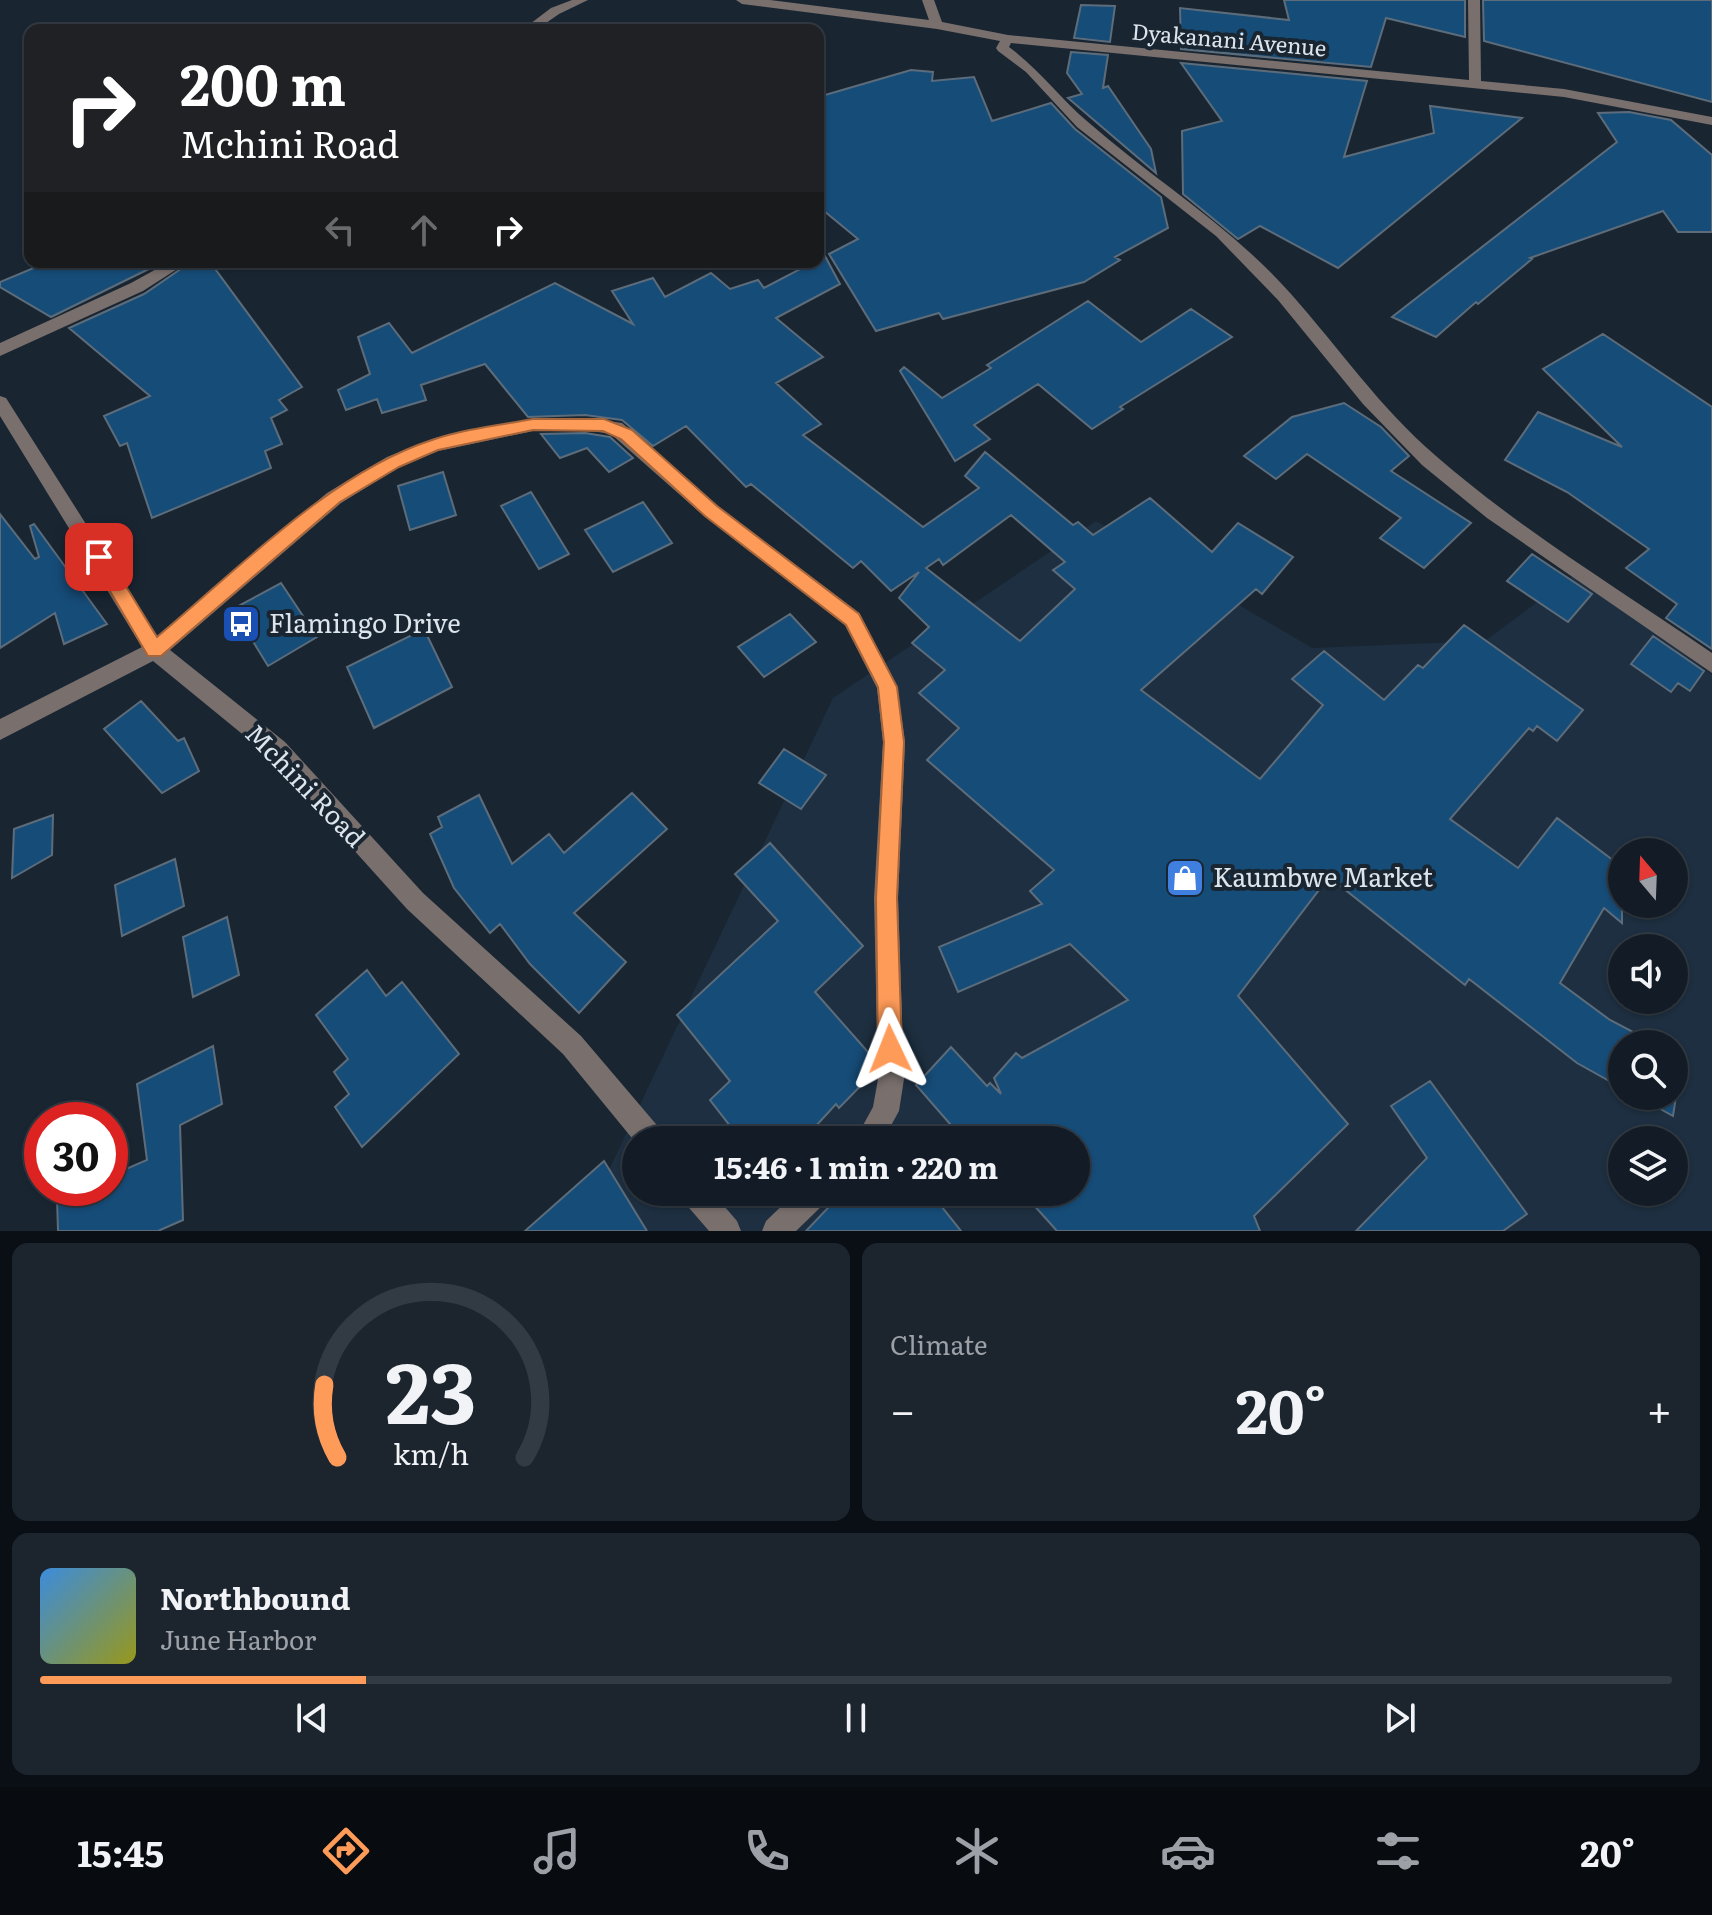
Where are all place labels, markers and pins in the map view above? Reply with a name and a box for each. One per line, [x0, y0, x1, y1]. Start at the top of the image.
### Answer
pin [65, 523, 133, 591]
place label: Flamingo Drive [269, 602, 461, 641]
bus stop icon: Flamingo Drive [220, 603, 262, 645]
place label: Kaumbwe Market [1213, 856, 1433, 895]
shop icon: Kaumbwe Market [1164, 857, 1206, 899]

